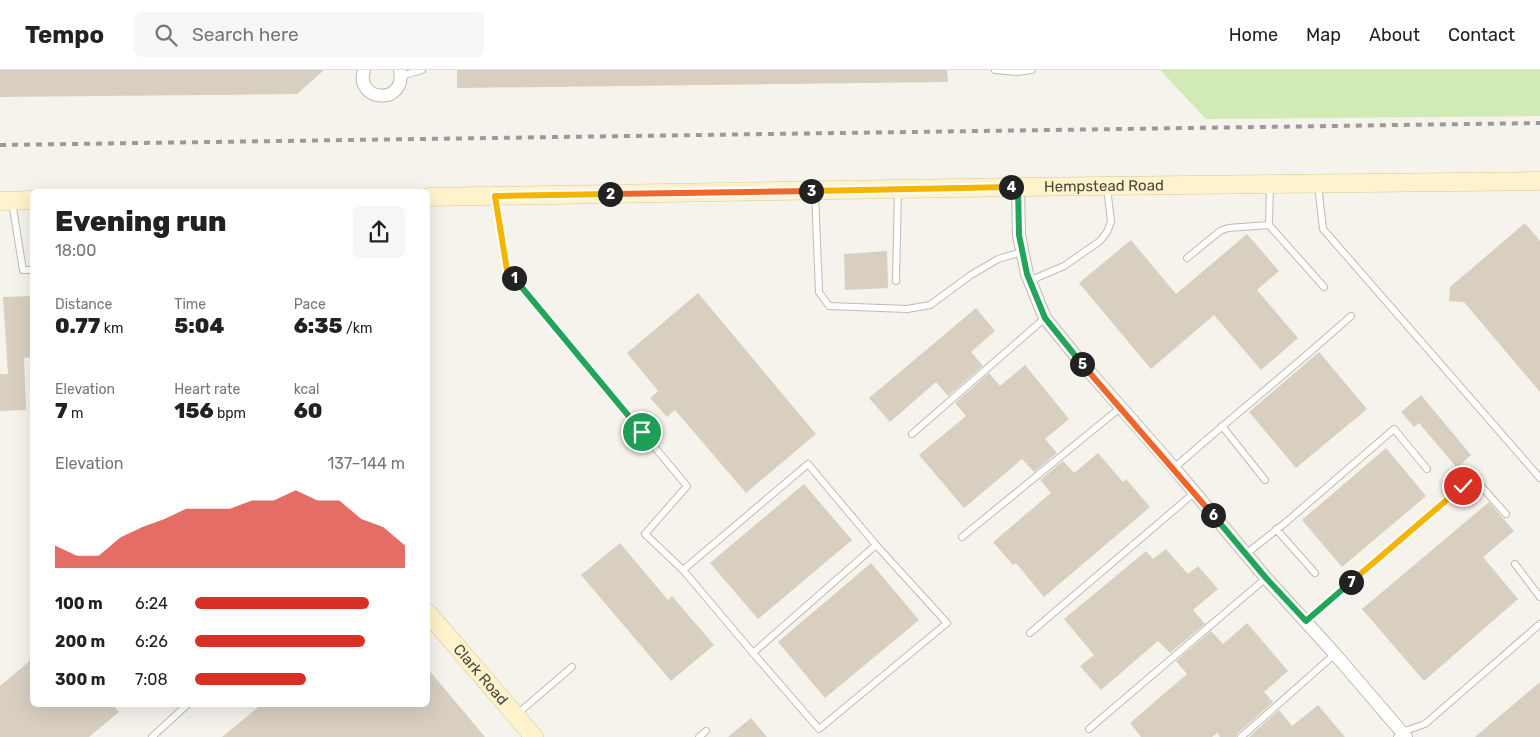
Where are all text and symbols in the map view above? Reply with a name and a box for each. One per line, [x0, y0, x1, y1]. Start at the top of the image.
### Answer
search box [134, 12, 484, 57]
text: Tempo [25, 21, 104, 49]
icon: search [152, 21, 180, 49]
text: Search here [192, 23, 299, 46]
text: Home [1229, 24, 1278, 46]
text: Map [1306, 24, 1341, 46]
text: About [1369, 24, 1420, 46]
text: Contact [1448, 24, 1515, 46]
pin: 4 [998, 174, 1024, 200]
street label: Hempstead Road [1044, 176, 1164, 196]
pin: 3 [798, 178, 824, 204]
text: 4 [1007, 179, 1016, 196]
pin: 2 [598, 182, 622, 206]
text: 3 [807, 183, 816, 200]
text: 2 [606, 186, 615, 203]
text: Evening run [55, 205, 226, 238]
button: share [353, 206, 405, 258]
text: 18:00 [55, 241, 96, 260]
pin: 1 [502, 266, 526, 290]
text: 1 [511, 270, 518, 287]
text: Distance [55, 296, 112, 313]
text: Time [174, 296, 206, 313]
text: Pace [294, 296, 326, 313]
text: 0.77 [55, 313, 100, 338]
text: 5:04 [174, 313, 224, 338]
text: 6:35 [294, 313, 343, 338]
text: km [100, 320, 123, 337]
text: /km [343, 320, 372, 337]
pin: 5 [1070, 352, 1094, 376]
text: 5 [1078, 356, 1087, 373]
text: Elevation [55, 381, 115, 398]
text: Heart rate [174, 381, 240, 398]
text: kcal [294, 381, 319, 398]
text: 7 [55, 398, 68, 423]
text: 156 [174, 398, 214, 423]
text: 60 [294, 398, 322, 423]
text: m [68, 405, 83, 422]
text: bpm [214, 405, 246, 422]
pin [621, 411, 663, 453]
icon: arrive [628, 418, 656, 446]
text: Elevation [55, 454, 124, 473]
text: 137–144 m [327, 454, 405, 473]
pin [1442, 465, 1484, 507]
icon: check [1449, 472, 1477, 500]
pin: 6 [1200, 502, 1226, 528]
text: 6 [1209, 507, 1218, 524]
pin: 7 [1338, 570, 1364, 594]
text: 7 [1347, 574, 1356, 591]
text: 100 m [55, 594, 103, 613]
text: 6:24 [135, 594, 168, 613]
text: 200 m [55, 632, 105, 651]
text: 6:26 [135, 632, 168, 651]
street label: Clark Road [450, 640, 512, 709]
text: 300 m [55, 670, 105, 689]
text: 7:08 [135, 670, 168, 689]

